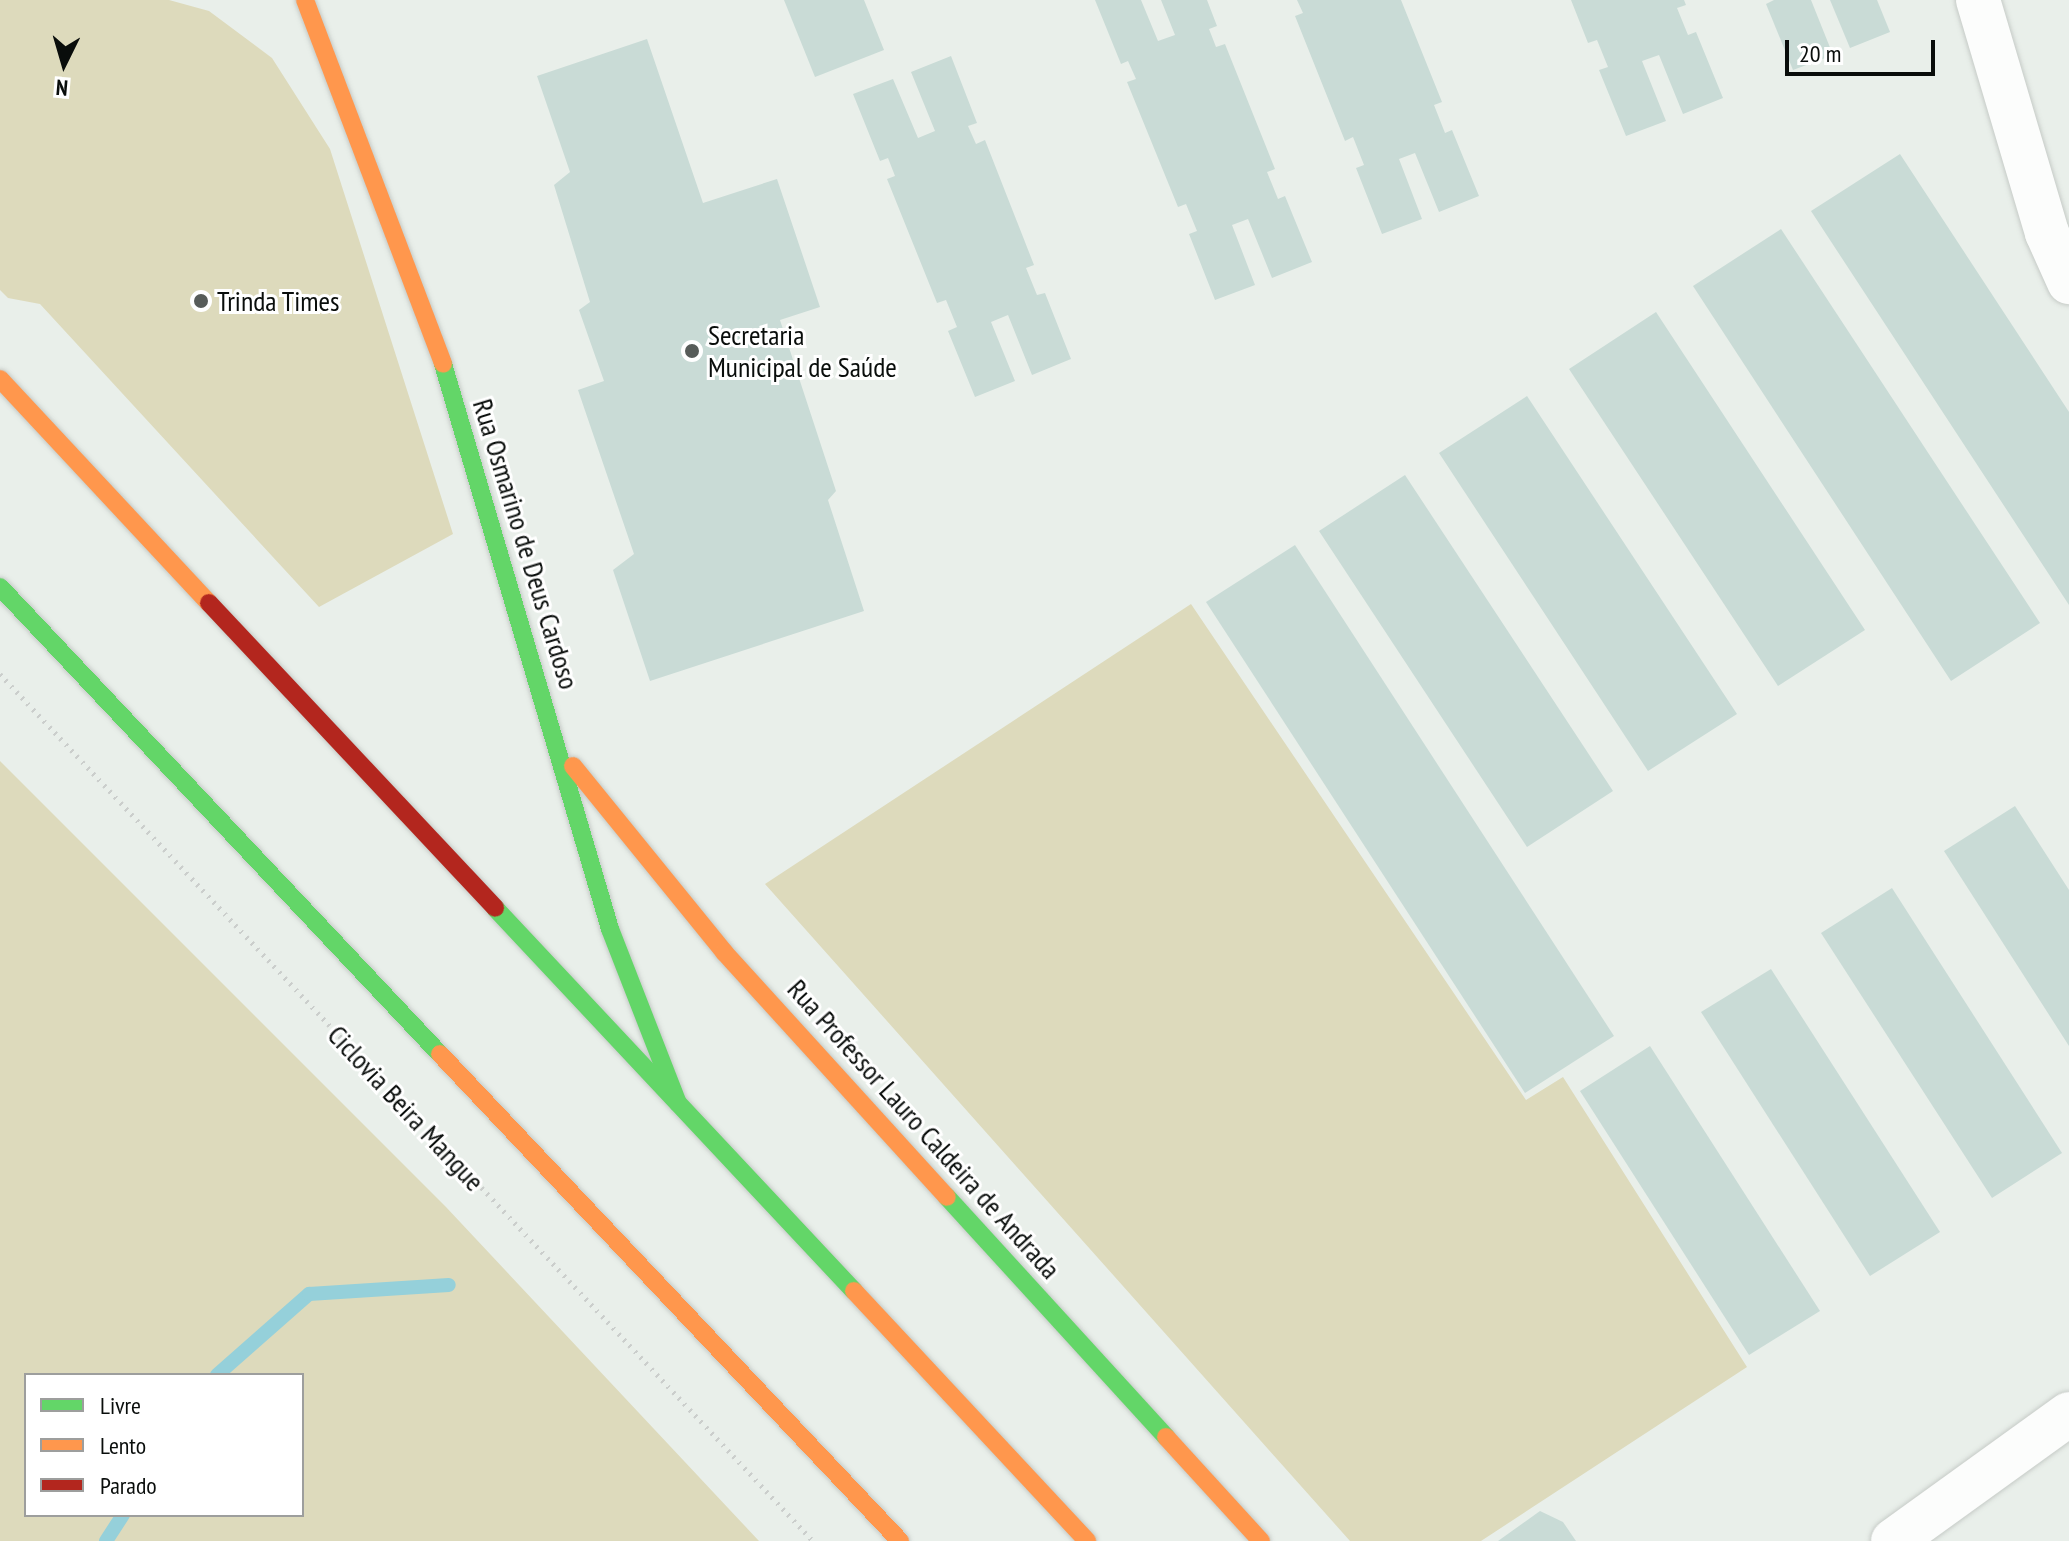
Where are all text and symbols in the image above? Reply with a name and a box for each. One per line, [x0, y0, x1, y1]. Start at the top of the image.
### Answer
north arrow [24, 24, 104, 104]
scale bar [1789, 24, 1939, 74]
text: 20 m [1799, 38, 1841, 69]
text: N [55, 73, 69, 102]
place label: Trinda Times [217, 284, 340, 318]
marker: Trinda Times [192, 292, 210, 310]
place label: Secretaria Municipal de Saúde [708, 318, 897, 384]
marker: Secretaria Municipal de Saúde [683, 342, 701, 360]
street label: Rua Osmarino de Deus Cardoso [466, 395, 586, 693]
street label: Rua Professor Lauro Caldeira de Andrada [780, 972, 1068, 1286]
street label: Ciclovia Beira Mangue [321, 1018, 491, 1198]
legend [24, 1373, 304, 1517]
text: Livre [100, 1390, 141, 1421]
text: Lento [100, 1430, 146, 1461]
text: Parado [100, 1470, 157, 1501]

